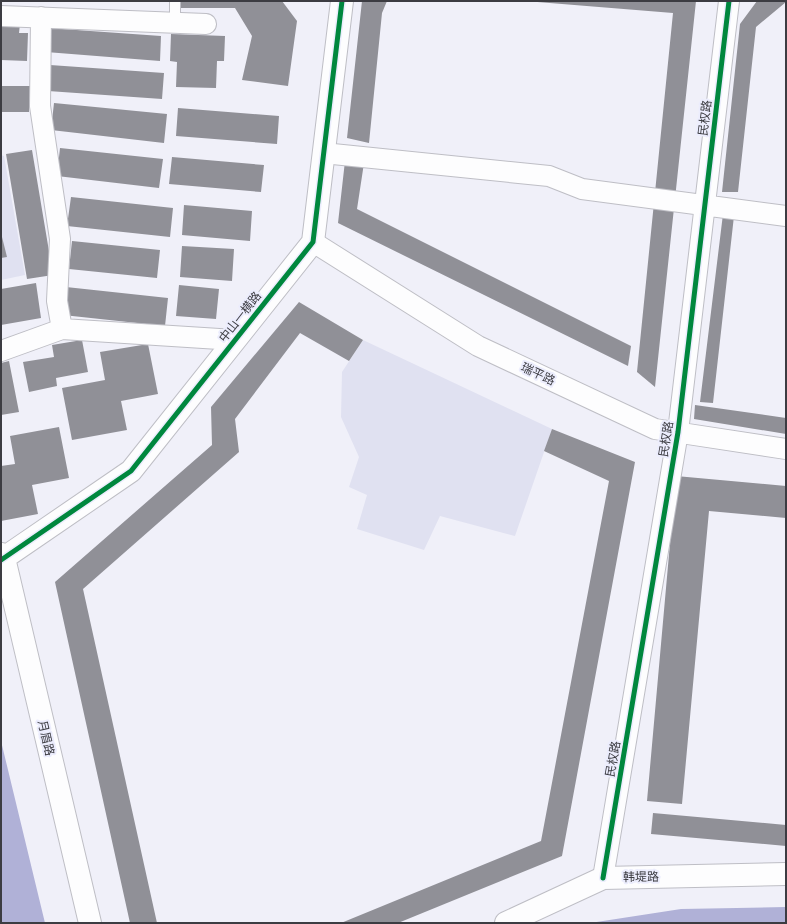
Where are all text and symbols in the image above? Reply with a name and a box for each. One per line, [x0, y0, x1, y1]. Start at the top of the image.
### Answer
street label: 民权路 [695, 99, 714, 137]
street label: 中山一横路 [215, 288, 264, 345]
street label: 瑞平路 [519, 359, 558, 388]
street label: 民权路 [655, 420, 676, 458]
street label: 月眉路 [35, 719, 58, 757]
street label: 民权路 [602, 740, 623, 778]
street label: 韩堤路 [623, 869, 659, 884]

